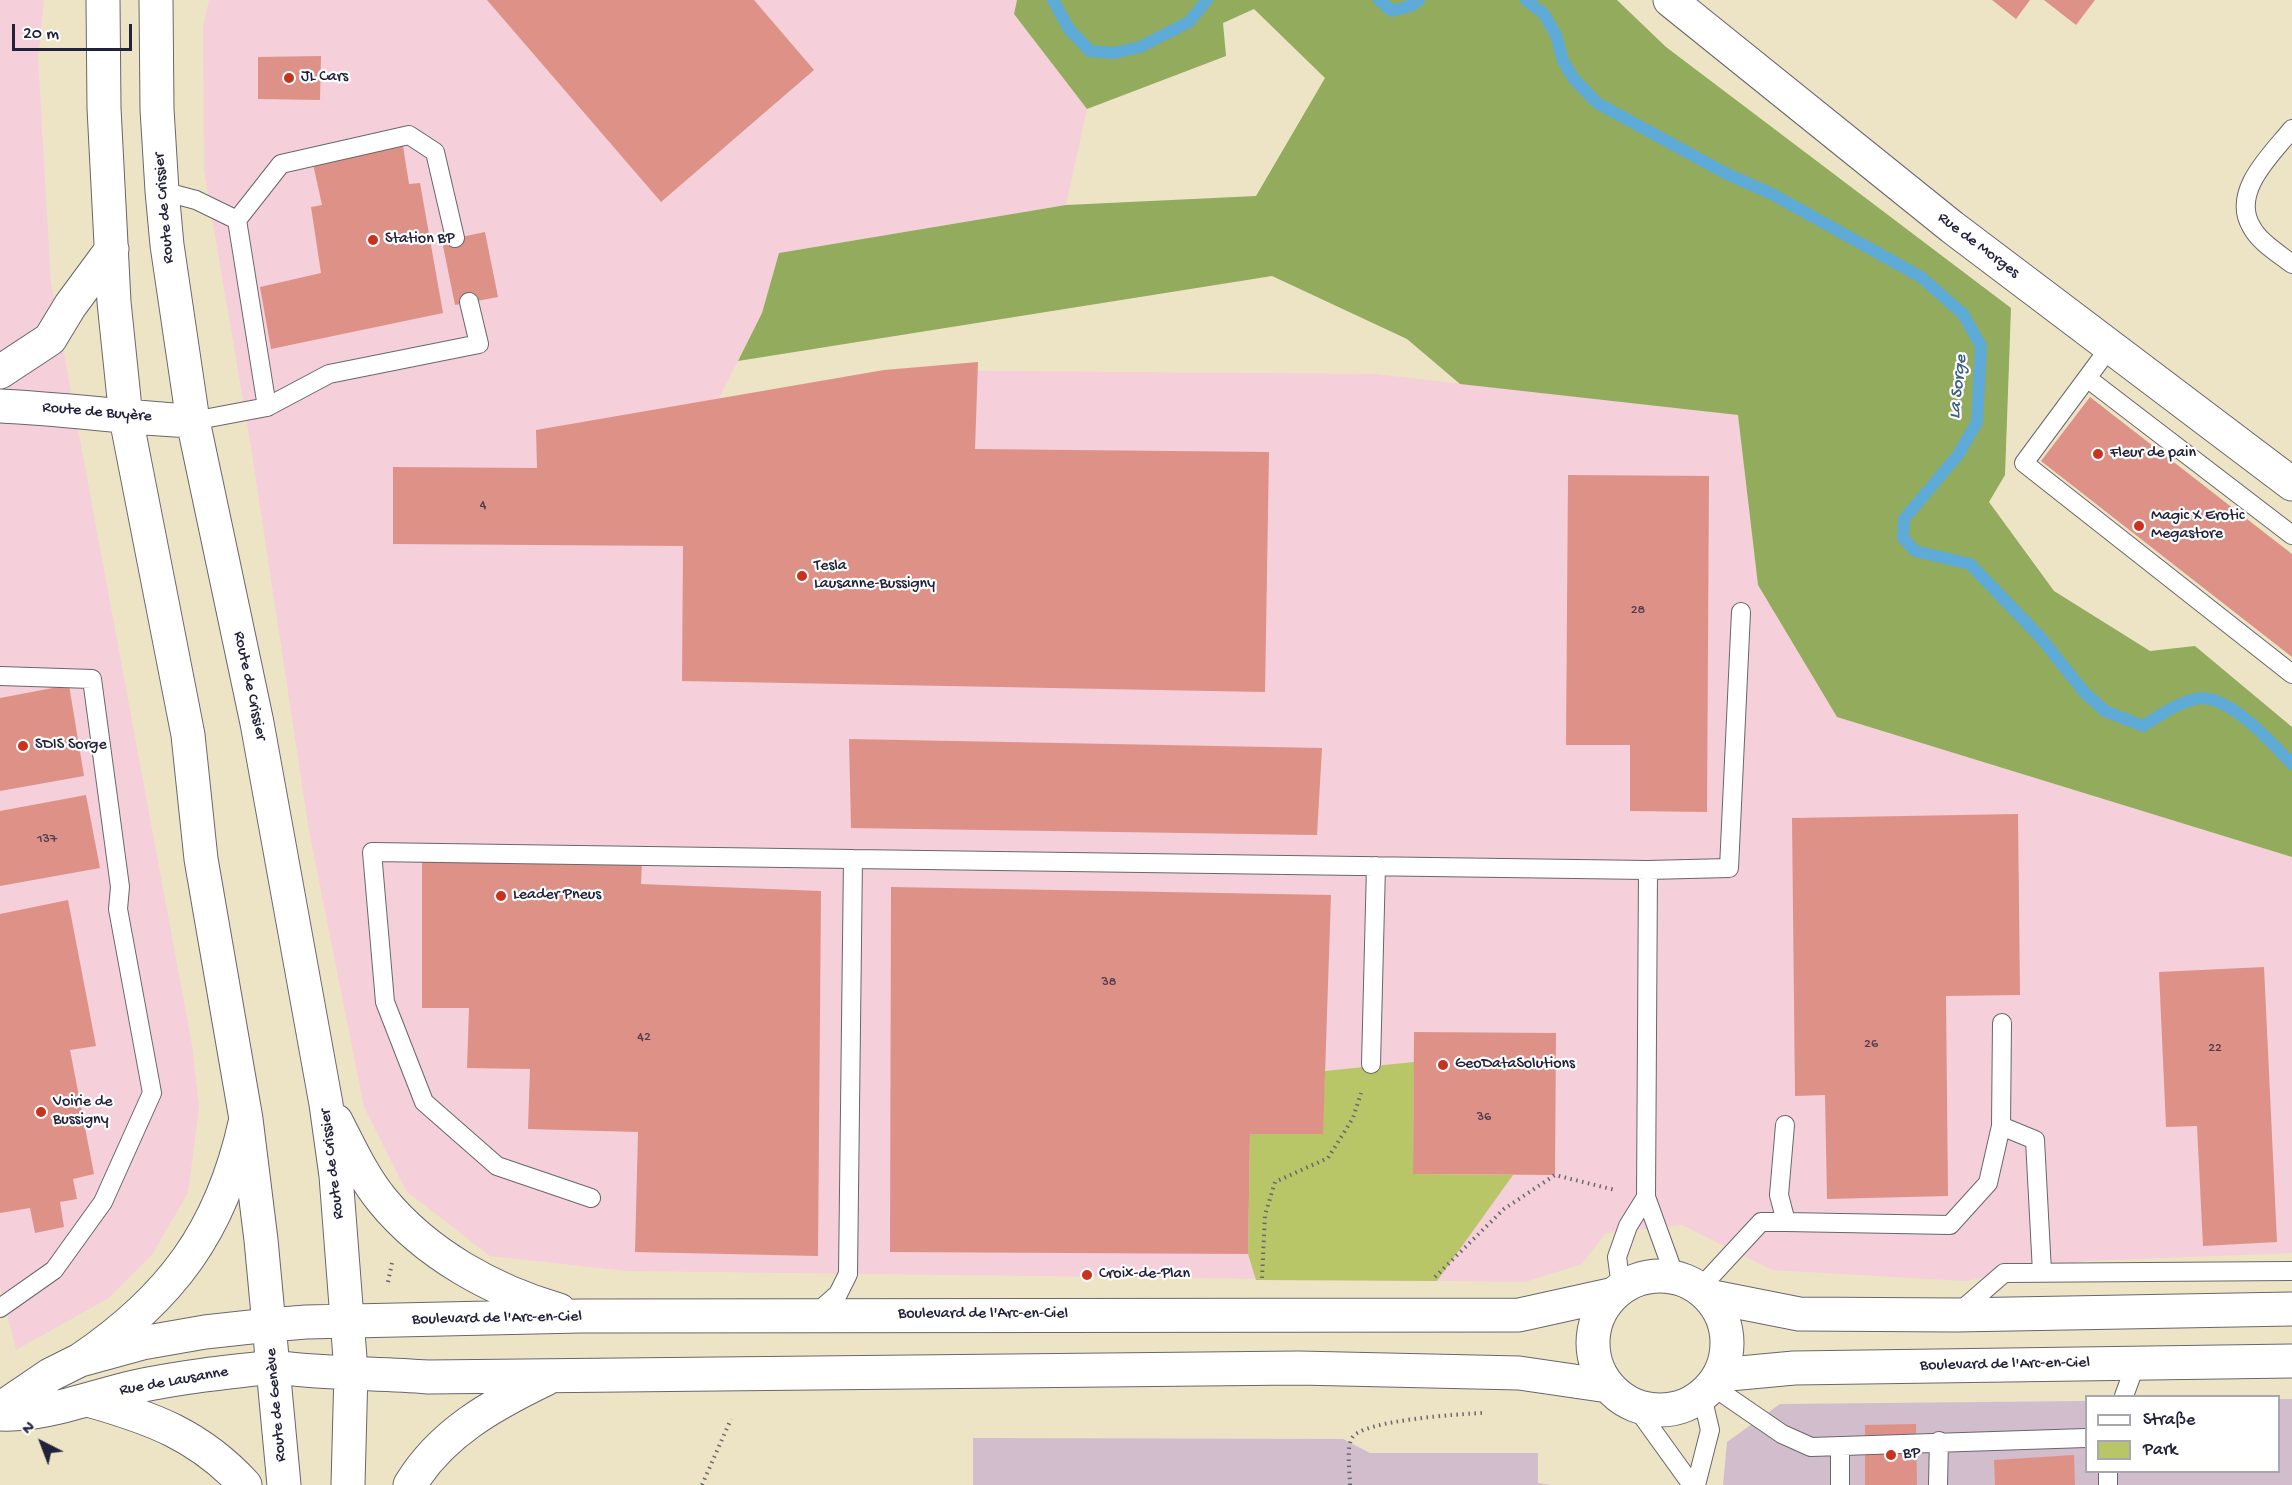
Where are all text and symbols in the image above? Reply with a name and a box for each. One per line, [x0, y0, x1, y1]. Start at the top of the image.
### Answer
scale bar [15, 12, 135, 50]
text: 20 m [23, 24, 59, 45]
place label: JL Cars [301, 68, 348, 88]
marker: JL Cars [282, 71, 296, 85]
street label: Route de Crissier [151, 152, 179, 264]
street label: Rue de Morges [1933, 209, 2023, 283]
place label: Station BP [385, 230, 455, 250]
marker: Station BP [366, 233, 380, 247]
water label: La Sorge [1945, 354, 1973, 420]
street label: Route de Buyère [41, 399, 153, 427]
place label: Fleur de pain [2110, 444, 2196, 464]
marker: Fleur de pain [2091, 447, 2105, 461]
house number: 4 [480, 498, 486, 514]
place label: Magic X Erotic Megastore [2151, 507, 2244, 545]
marker: Magic X Erotic Megastore [2132, 519, 2146, 533]
place label: Tesla Lausanne-Bussigny [814, 557, 935, 595]
marker: Tesla Lausanne-Bussigny [795, 569, 809, 583]
house number: 28 [1631, 603, 1645, 619]
street label: Route de Crissier [228, 630, 270, 742]
place label: SDIS Sorge [35, 736, 107, 756]
marker: SDIS Sorge [16, 739, 30, 753]
house number: 137 [37, 832, 57, 848]
place label: Leader Pneus [513, 886, 601, 906]
marker: Leader Pneus [494, 889, 508, 903]
house number: 38 [1102, 975, 1116, 991]
house number: 42 [637, 1030, 651, 1046]
house number: 26 [1864, 1037, 1878, 1053]
house number: 22 [2208, 1041, 2222, 1057]
place label: GeoDataSolutions [1455, 1055, 1575, 1075]
marker: GeoDataSolutions [1436, 1058, 1450, 1072]
place label: Voirie de Bussigny [53, 1093, 112, 1131]
marker: Voirie de Bussigny [34, 1105, 48, 1119]
street label: Route de Crissier [317, 1108, 349, 1220]
house number: 36 [1477, 1110, 1491, 1126]
place label: Croix-de-Plan [1099, 1265, 1190, 1285]
marker: Croix-de-Plan [1080, 1268, 1094, 1282]
street label: Boulevard de l'Arc-en-Ciel [898, 1305, 1068, 1325]
street label: Boulevard de l'Arc-en-Ciel [412, 1308, 582, 1330]
street label: Route de Genève [262, 1348, 292, 1462]
street label: Boulevard de l'Arc-en-Ciel [1920, 1354, 2090, 1376]
street label: Rue de Lausanne [118, 1363, 230, 1401]
legend [2085, 1395, 2280, 1473]
text: Straße [2143, 1410, 2195, 1431]
north arrow [12, 1413, 72, 1473]
text: N [19, 1419, 40, 1440]
text: Park [2143, 1440, 2177, 1461]
place label: BP [1903, 1445, 1920, 1465]
marker: BP [1884, 1448, 1898, 1462]

